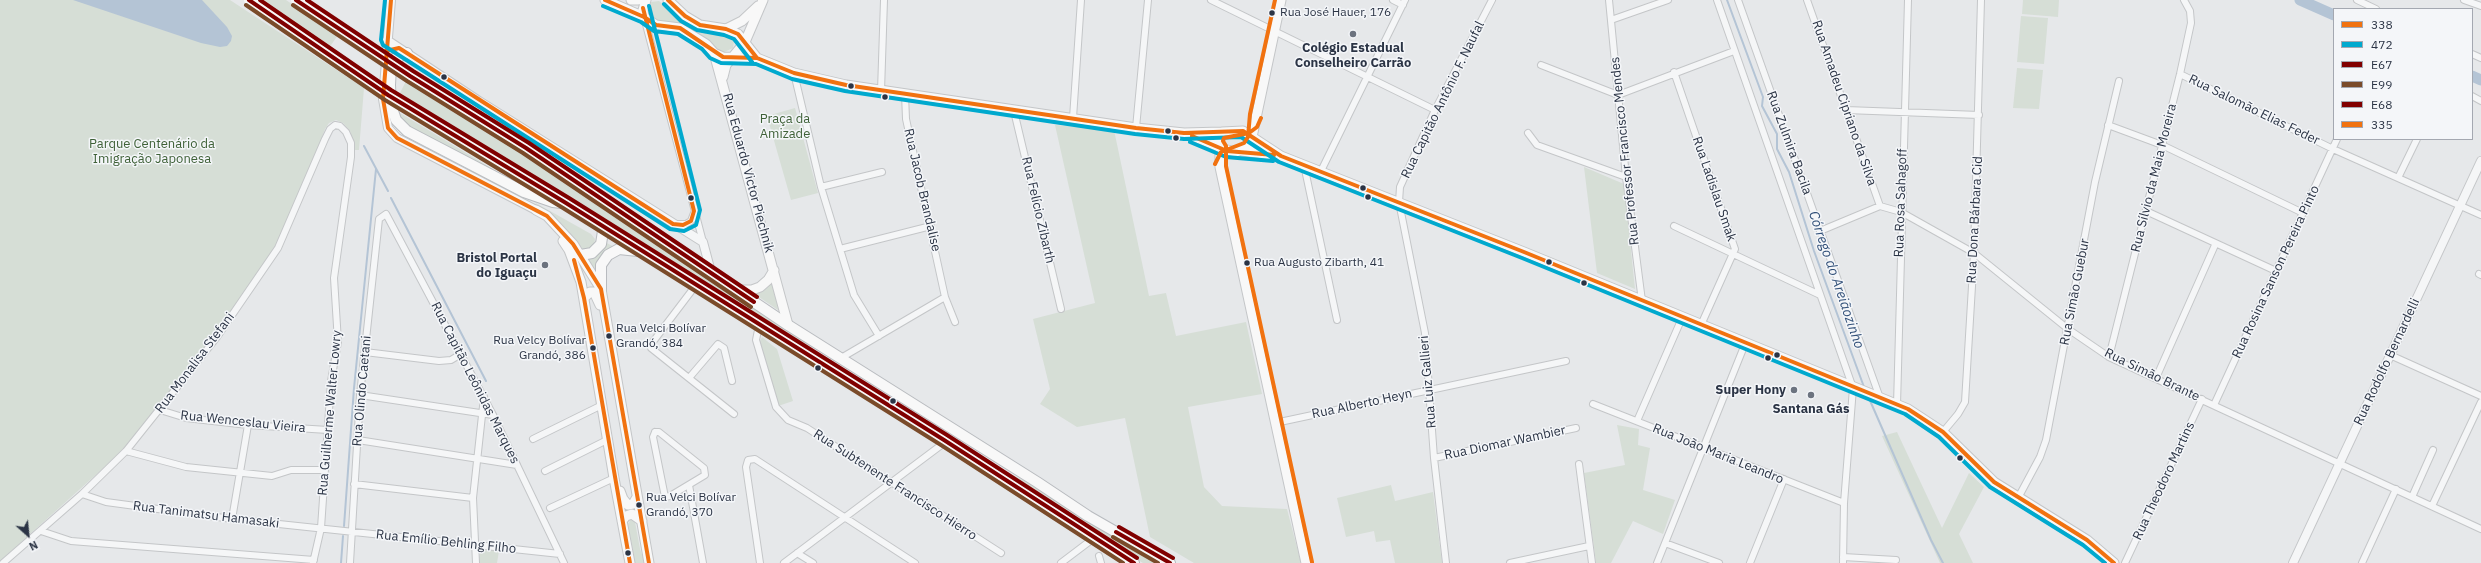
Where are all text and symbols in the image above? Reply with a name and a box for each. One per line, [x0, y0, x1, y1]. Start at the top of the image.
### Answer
place label: Rua José Hauer, 176 [1280, 6, 1391, 20]
marker: Rua José Hauer, 176 [1267, 8, 1277, 18]
legend [2333, 8, 2473, 140]
text: 338 [2371, 17, 2393, 32]
street label: Rua Amadeu Cipriano da Silva [1808, 18, 1880, 188]
street label: Rua Capitão Antônio F. Naufal [1398, 19, 1488, 181]
marker: Colégio Estadual Conselheiro Carrão [1348, 29, 1358, 39]
text: 472 [2371, 37, 2393, 52]
place label: Colégio Estadual Conselheiro Carrão [1295, 40, 1411, 71]
street label: Rua Professor Francisco Mendes [1607, 56, 1643, 246]
text: E67 [2371, 57, 2392, 72]
street label: Rua Salomão Elias Feder [2186, 71, 2322, 149]
unlabelled marker [439, 72, 449, 82]
text: E99 [2371, 77, 2392, 92]
unlabelled marker [846, 81, 856, 91]
street label: Rua Zulmira Bacila [1763, 89, 1815, 197]
street label: Rua Eduardo Victor Piechnik [719, 91, 777, 255]
unlabelled marker [880, 92, 890, 102]
text: E68 [2371, 97, 2392, 112]
street label: Rua Sílvio da Maia Moreira [2128, 102, 2180, 254]
park label: Praça da Amizade [760, 111, 810, 142]
text: 335 [2371, 117, 2393, 132]
unlabelled marker [1163, 126, 1173, 136]
street label: Rua Jacob Brandalise [900, 127, 944, 253]
unlabelled marker [1171, 133, 1181, 143]
street label: Rua Ladislau Smak [1689, 135, 1739, 243]
park label: Parque Centenário da Imigração Japonesa [89, 136, 215, 167]
street label: Rua Rosa Sahagoff [1891, 148, 1911, 258]
street label: Rua Felício Zibarth [1018, 155, 1058, 265]
street label: Rua Dona Bárbara Cid [1964, 156, 1986, 284]
unlabelled marker [1358, 183, 1368, 193]
street label: Rua Rosina Sanson Pereira Pinto [2229, 183, 2323, 361]
unlabelled marker [1363, 192, 1373, 202]
unlabelled marker [686, 193, 696, 203]
water label: Córrego do Areiãozinho [1805, 209, 1867, 351]
street label: Rua Simão Guebur [2057, 237, 2093, 347]
place label: Bristol Portal do Iguaçu [456, 250, 537, 281]
place label: Rua Augusto Zibarth, 41 [1254, 256, 1384, 270]
unlabelled marker [1544, 257, 1554, 267]
marker: Rua Augusto Zibarth, 41 [1242, 258, 1252, 268]
marker: Bristol Portal do Iguaçu [540, 260, 550, 270]
unlabelled marker [1579, 278, 1589, 288]
street label: Rua Rodolfo Bernardelli [2351, 296, 2423, 428]
street label: Rua Capitão Leônidas Marques [427, 300, 523, 466]
street label: Rua Monalisa Stefani [152, 310, 238, 416]
place label: Rua Velci Bolívar Grandó, 384 [616, 322, 706, 350]
street label: Rua Guilherme Walter Lowry [315, 330, 345, 496]
marker: Rua Velci Bolívar Grandó, 384 [604, 331, 614, 341]
place label: Rua Velcy Bolívar Grandó, 386 [493, 334, 586, 362]
street label: Rua Olindo Caetani [349, 335, 375, 447]
street label: Rua Luiz Gallieri [1416, 335, 1440, 429]
marker: Rua Velcy Bolívar Grandó, 386 [588, 343, 598, 353]
street label: Rua Simão Brante [2102, 345, 2202, 405]
unlabelled marker [1772, 350, 1782, 360]
unlabelled marker [1763, 353, 1773, 363]
unlabelled marker [813, 363, 823, 373]
place label: Super Hony [1715, 382, 1786, 398]
marker: Super Hony [1789, 385, 1799, 395]
street label: Rua Alberto Heyn [1310, 386, 1414, 422]
marker: Santana Gás [1806, 390, 1816, 400]
unlabelled marker [888, 396, 898, 406]
place label: Santana Gás [1772, 401, 1850, 417]
street label: Rua Wenceslau Vieira [180, 408, 306, 436]
street label: Rua Theodoro Martins [2130, 419, 2198, 543]
street label: Rua João Maria Leandro [1650, 421, 1786, 487]
street label: Rua Diomar Wambier [1443, 423, 1567, 463]
street label: Rua Subtenente Francisco Hierro [810, 426, 980, 544]
unlabelled marker [1955, 453, 1965, 463]
place label: Rua Velci Bolívar Grandó, 370 [646, 491, 736, 519]
street label: Rua Tanimatsu Hamasaki [132, 498, 280, 532]
marker: Rua Velci Bolívar Grandó, 370 [634, 500, 644, 510]
north arrow [8, 515, 48, 555]
street label: Rua Emílio Behling Filho [375, 527, 517, 557]
text: N [27, 538, 40, 554]
unlabelled marker [623, 548, 633, 558]

